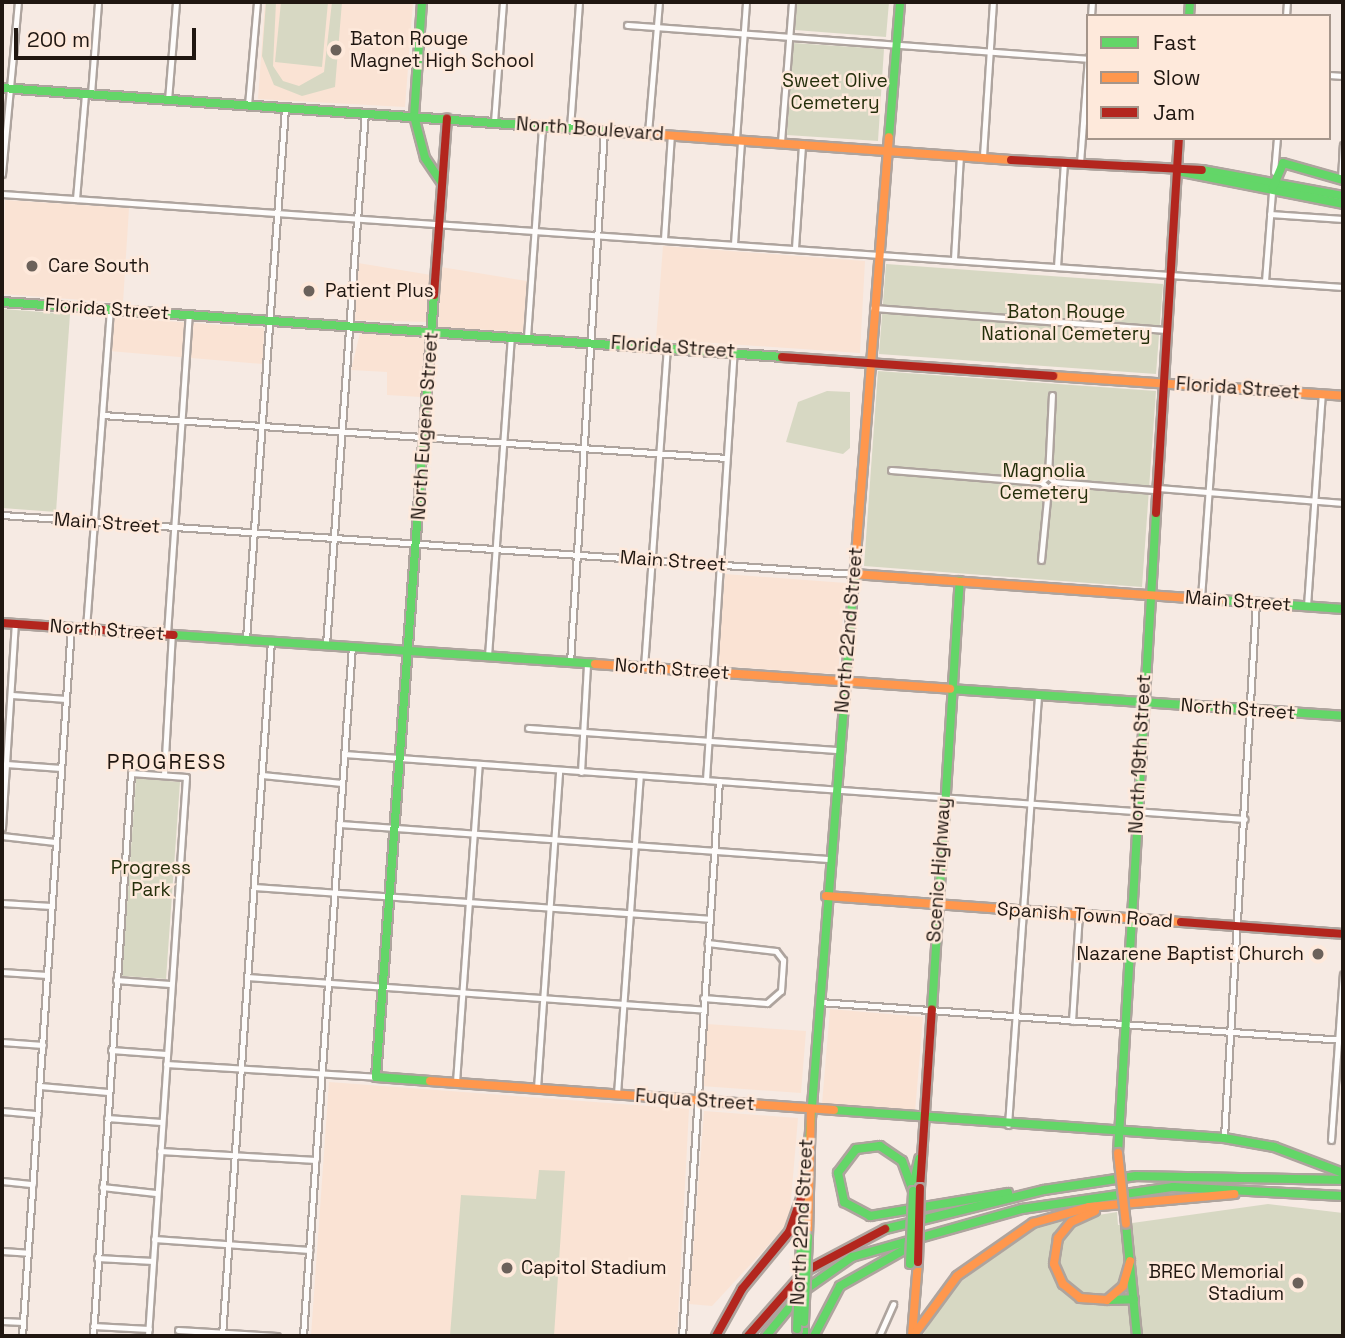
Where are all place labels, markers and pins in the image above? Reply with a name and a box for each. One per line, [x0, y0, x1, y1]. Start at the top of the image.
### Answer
place label: Baton Rouge Magnet High School [350, 28, 534, 72]
marker: Baton Rouge Magnet High School [328, 42, 344, 58]
place label: Care South [48, 255, 149, 277]
marker: Care South [22, 256, 42, 276]
place label: Patient Plus [325, 280, 434, 302]
marker: Patient Plus [299, 281, 319, 301]
place label: Nazarene Baptist Church [1077, 943, 1304, 965]
marker: Nazarene Baptist Church [1310, 946, 1326, 962]
place label: Capitol Stadium [521, 1257, 667, 1279]
marker: Capitol Stadium [499, 1260, 515, 1276]
place label: BREC Memorial Stadium [1149, 1261, 1284, 1305]
marker: BREC Memorial Stadium [1290, 1275, 1306, 1291]

